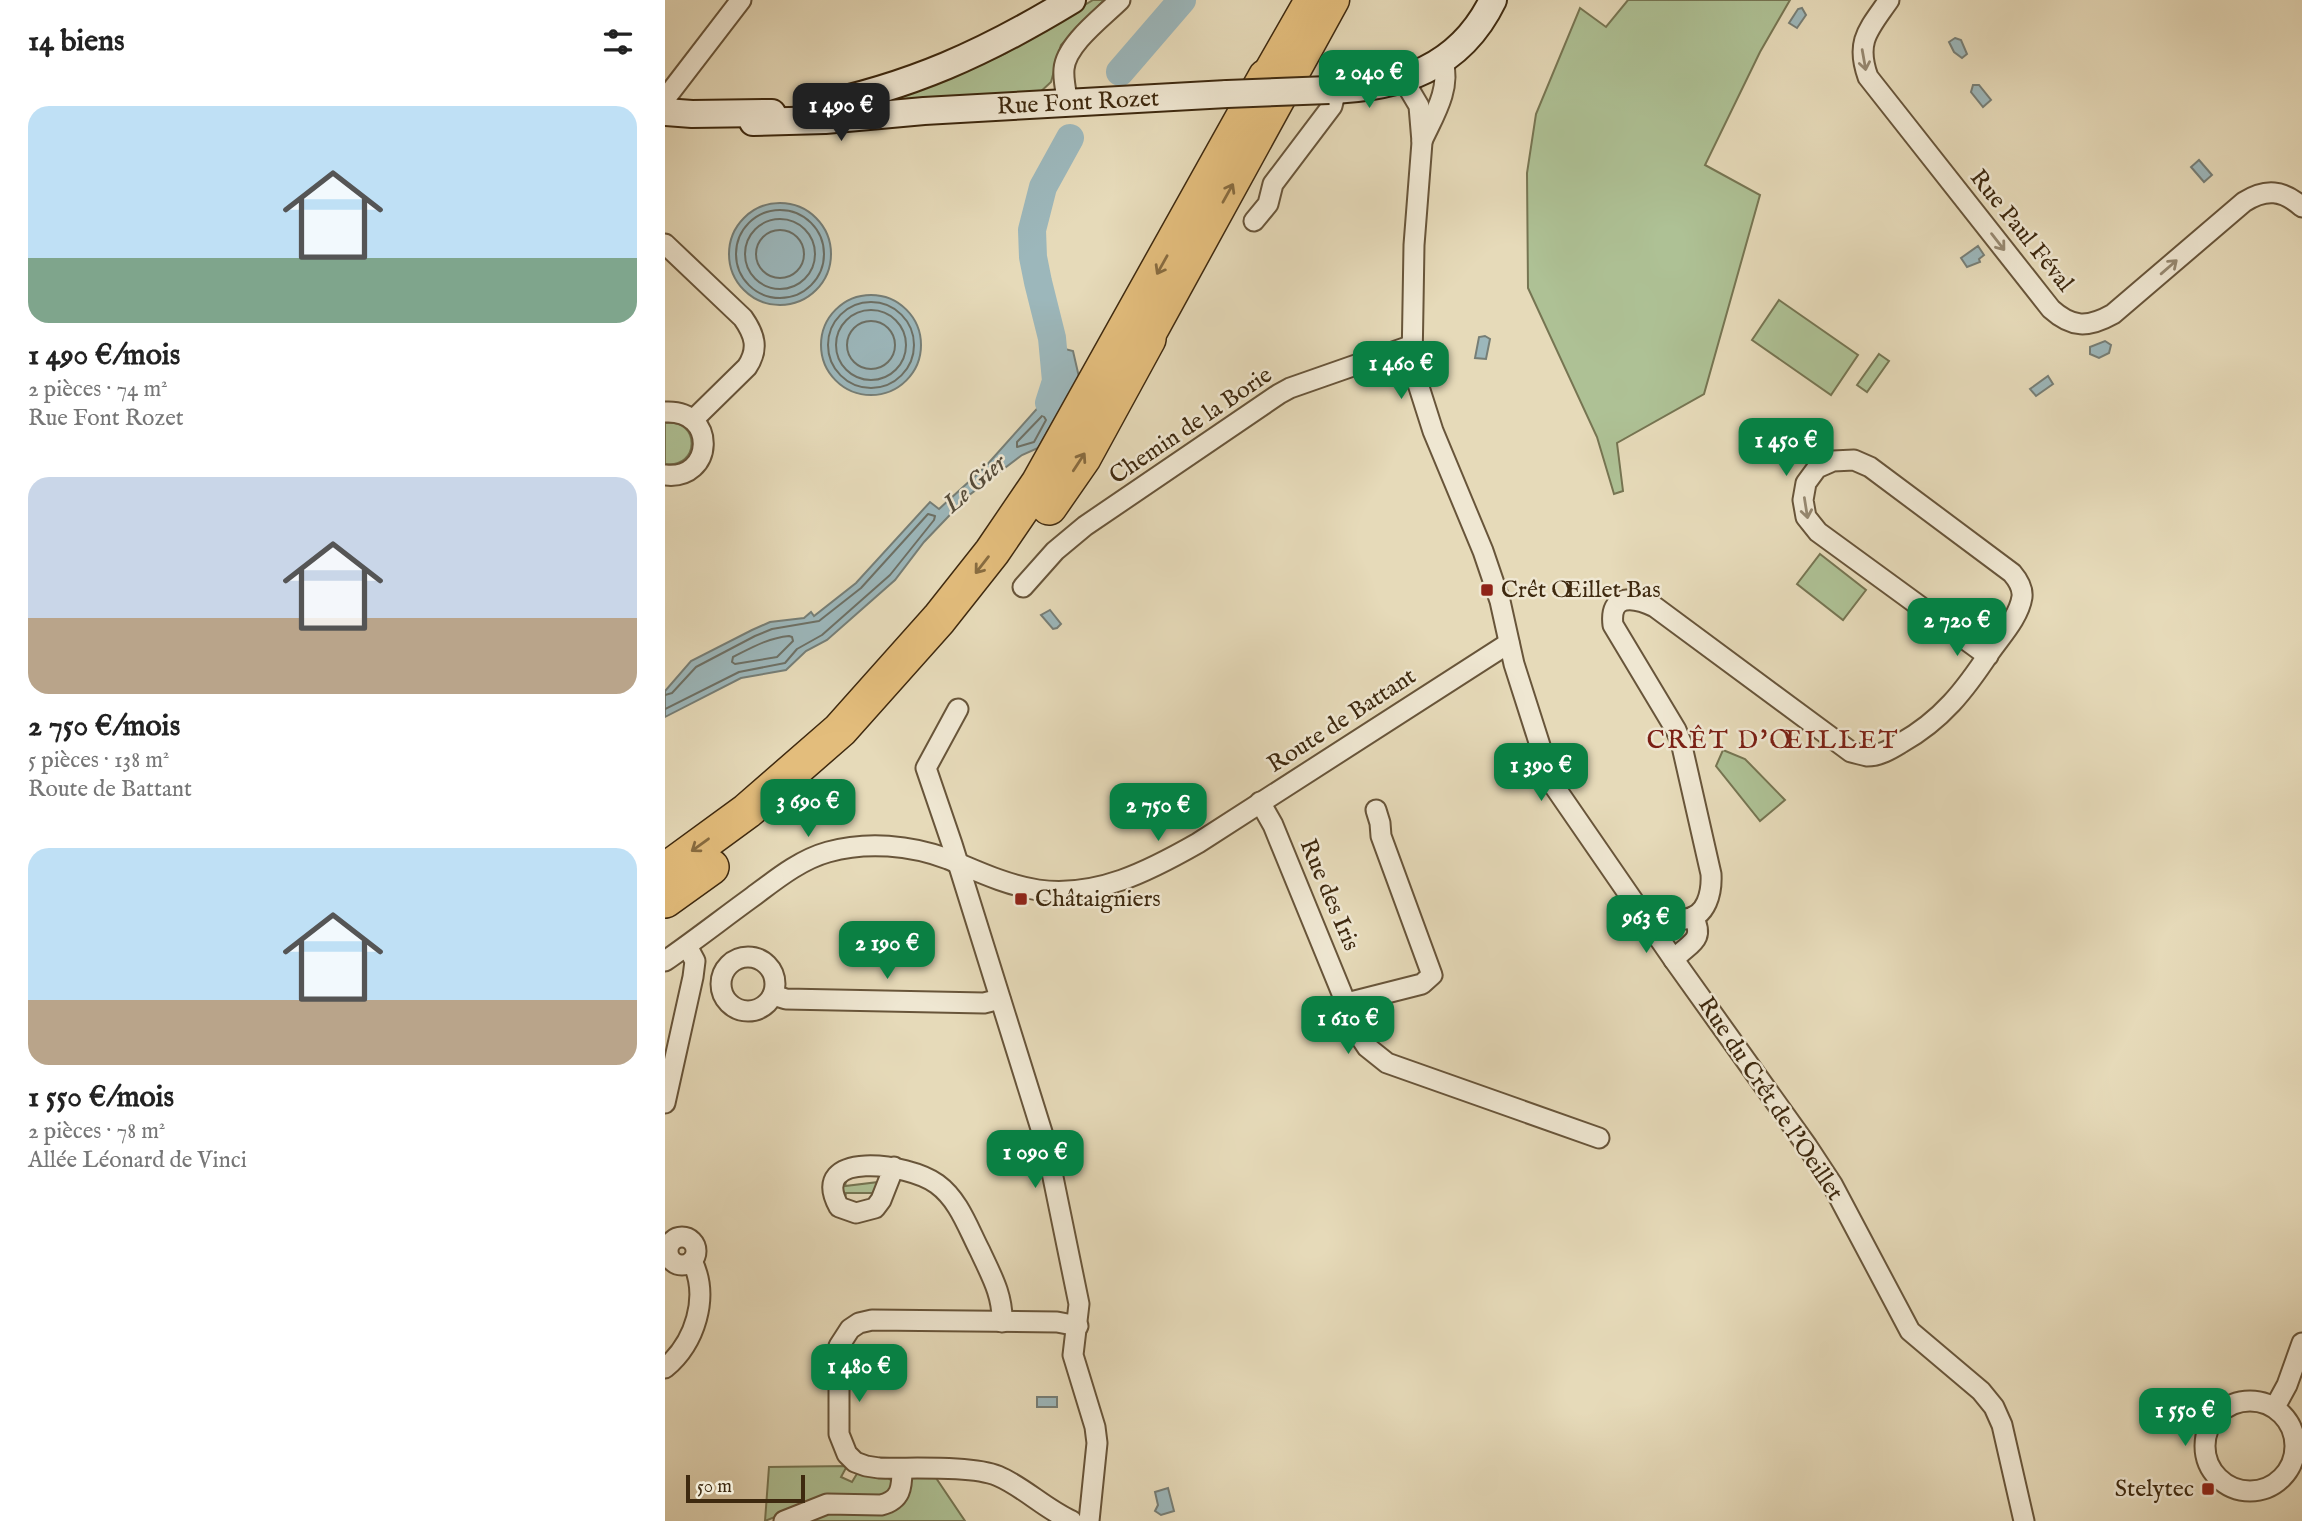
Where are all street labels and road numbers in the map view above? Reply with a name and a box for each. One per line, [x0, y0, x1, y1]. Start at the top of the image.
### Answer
street label: Rue Font Rozet [996, 83, 1160, 123]
street label: Rue Paul Féval [1962, 163, 2080, 299]
street label: Chemin de la Borie [1104, 360, 1278, 492]
street label: Route de Battant [1262, 661, 1422, 781]
street label: Rue des Iris [1292, 834, 1366, 956]
street label: Rue du Crêt de l'Oeillet [1690, 991, 1850, 1207]

